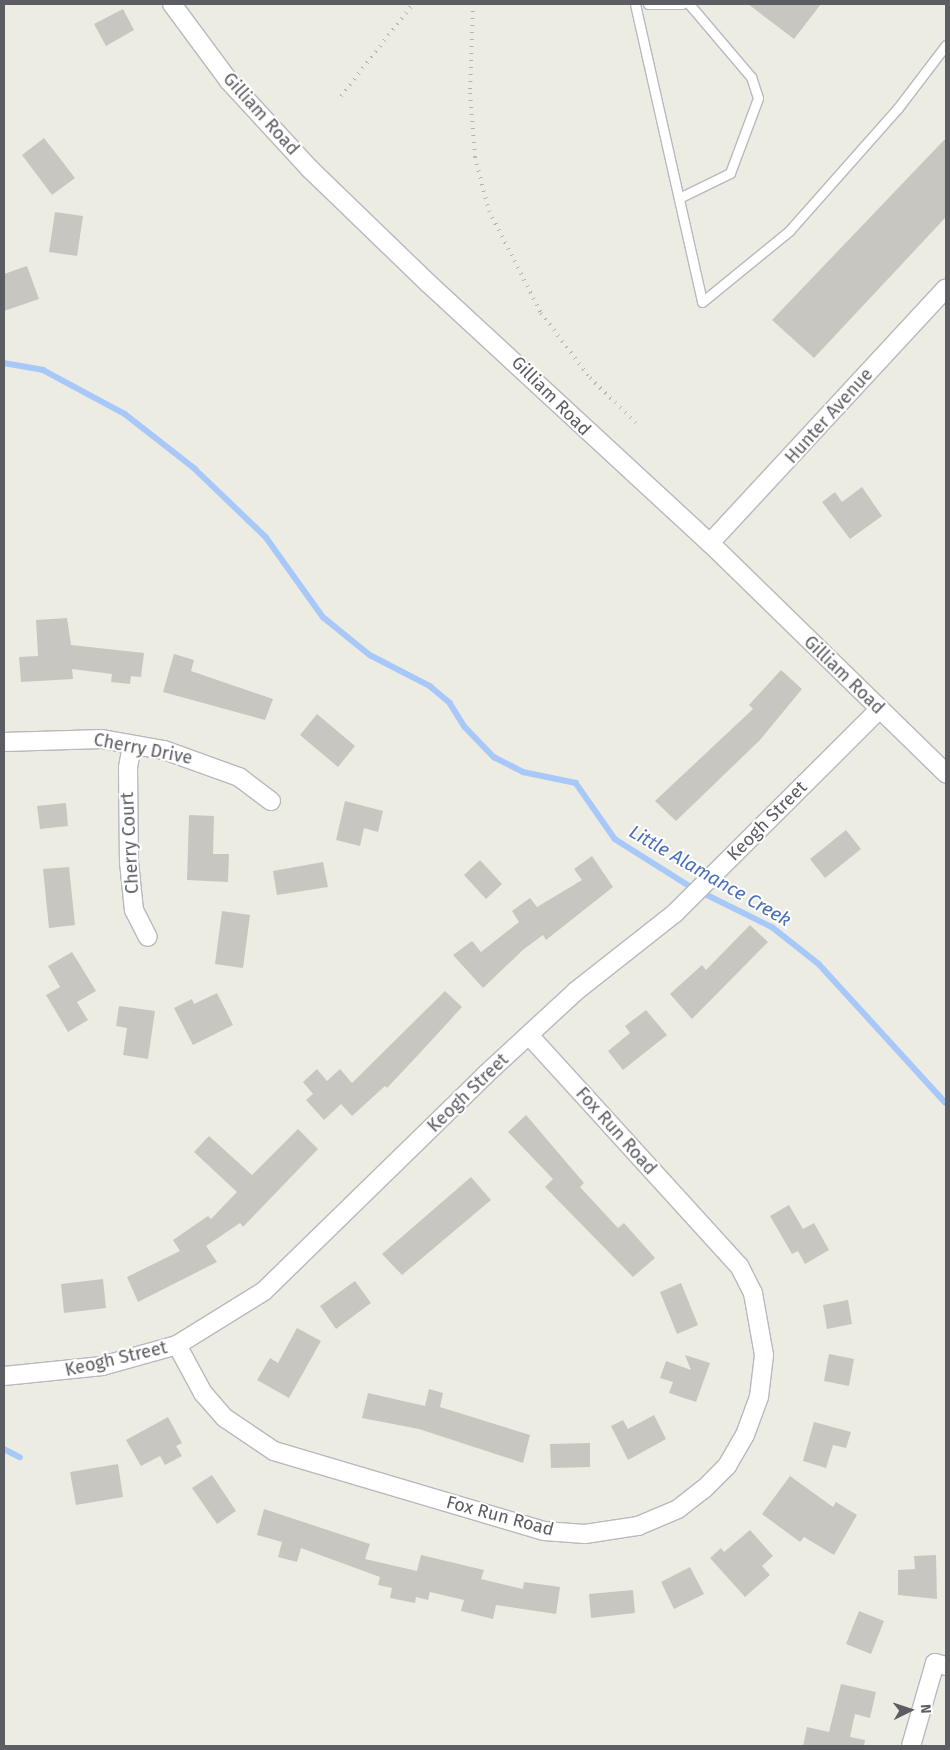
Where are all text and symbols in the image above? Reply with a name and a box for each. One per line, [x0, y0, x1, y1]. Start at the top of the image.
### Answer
street label: Gilliam Road [218, 68, 304, 160]
street label: Gilliam Road [507, 352, 595, 440]
street label: Hunter Avenue [781, 364, 877, 468]
street label: Gilliam Road [799, 631, 889, 719]
street label: Cherry Drive [92, 729, 194, 769]
street label: Keogh Street [723, 777, 811, 865]
street label: Cherry Court [117, 792, 143, 894]
water label: Little Alamance Creek [625, 820, 795, 932]
street label: Keogh Street [423, 1049, 513, 1137]
street label: Fox Run Road [571, 1083, 661, 1179]
street label: Keogh Street [63, 1337, 169, 1381]
street label: Fox Run Road [444, 1491, 556, 1541]
north arrow [885, 1685, 935, 1735]
text: N [917, 1704, 934, 1714]

